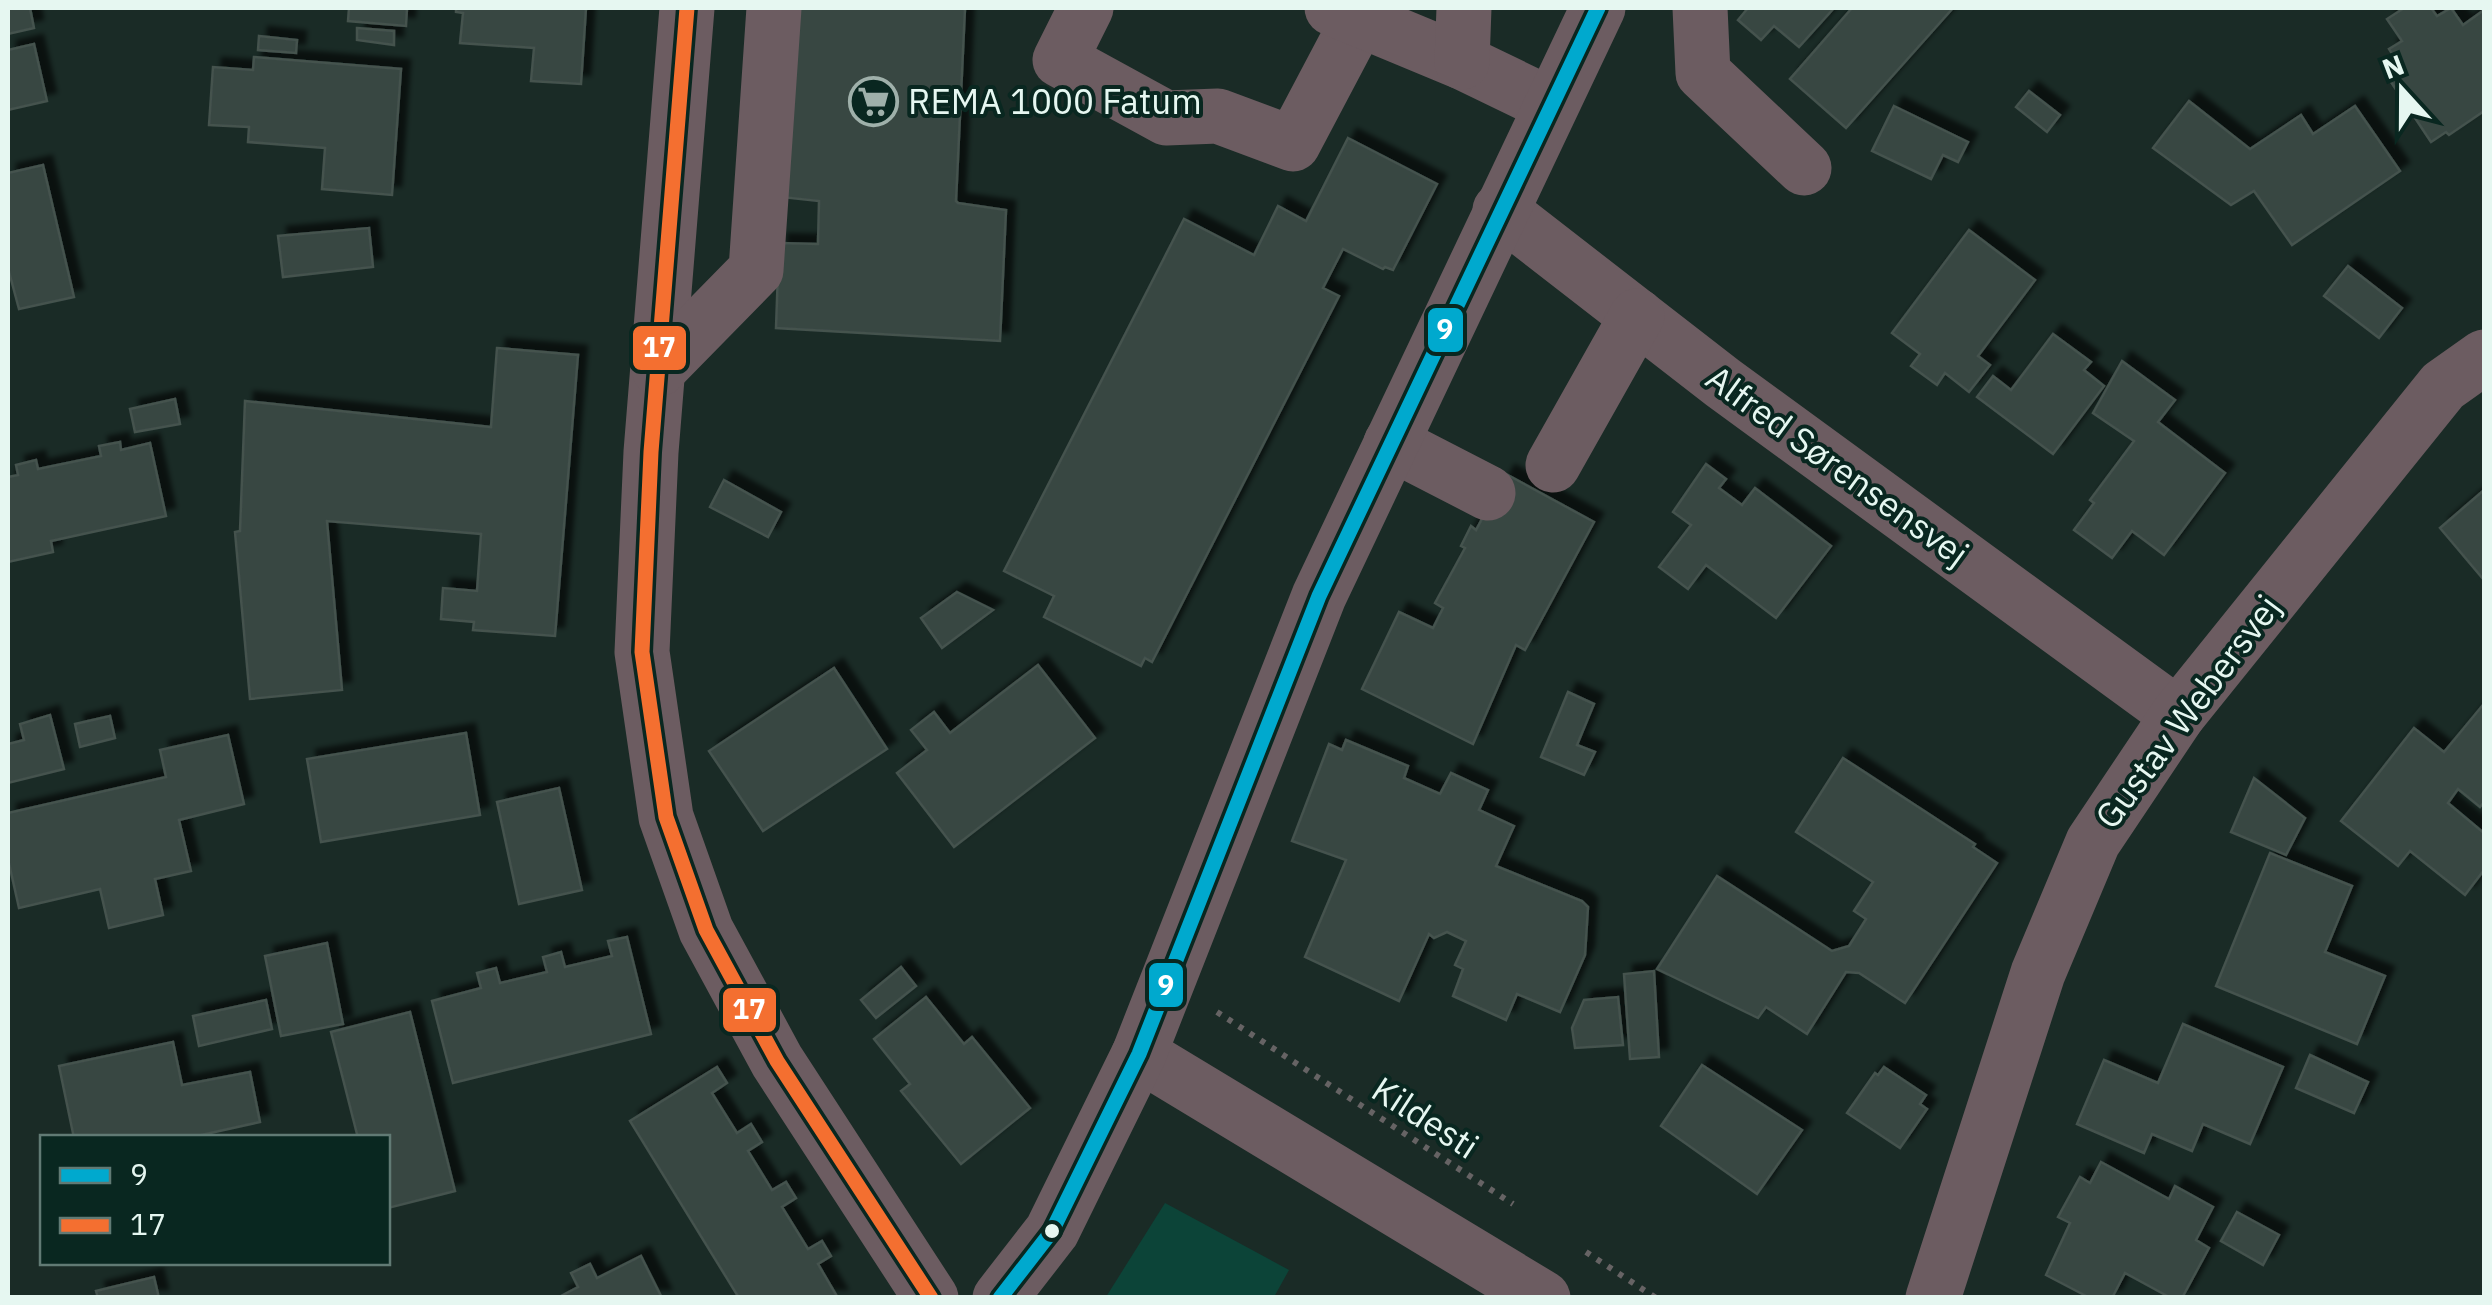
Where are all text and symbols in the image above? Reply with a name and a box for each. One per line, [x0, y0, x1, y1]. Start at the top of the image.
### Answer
north arrow [2352, 40, 2452, 140]
text: N [2377, 45, 2409, 87]
supermarket icon: REMA 1000 Fatum [847, 76, 899, 128]
place label: REMA 1000 Fatum [908, 78, 1202, 124]
line badge: 9 [1426, 306, 1465, 354]
text: 9 [1437, 310, 1453, 347]
line badge: 17 [631, 324, 688, 372]
text: 17 [642, 328, 676, 365]
street label: Alfred Sørensensvej [1697, 354, 1978, 576]
street label: Gustav Webersvej [2084, 585, 2290, 837]
line badge: 9 [1147, 961, 1185, 1009]
text: 9 [1158, 966, 1174, 1003]
line badge: 17 [721, 986, 778, 1034]
text: 17 [732, 990, 766, 1027]
street label: Kildesti [1364, 1066, 1487, 1169]
legend [40, 1135, 390, 1265]
text: 9 [130, 1154, 148, 1193]
text: 17 [130, 1204, 166, 1243]
unlabelled marker [1042, 1221, 1062, 1241]

